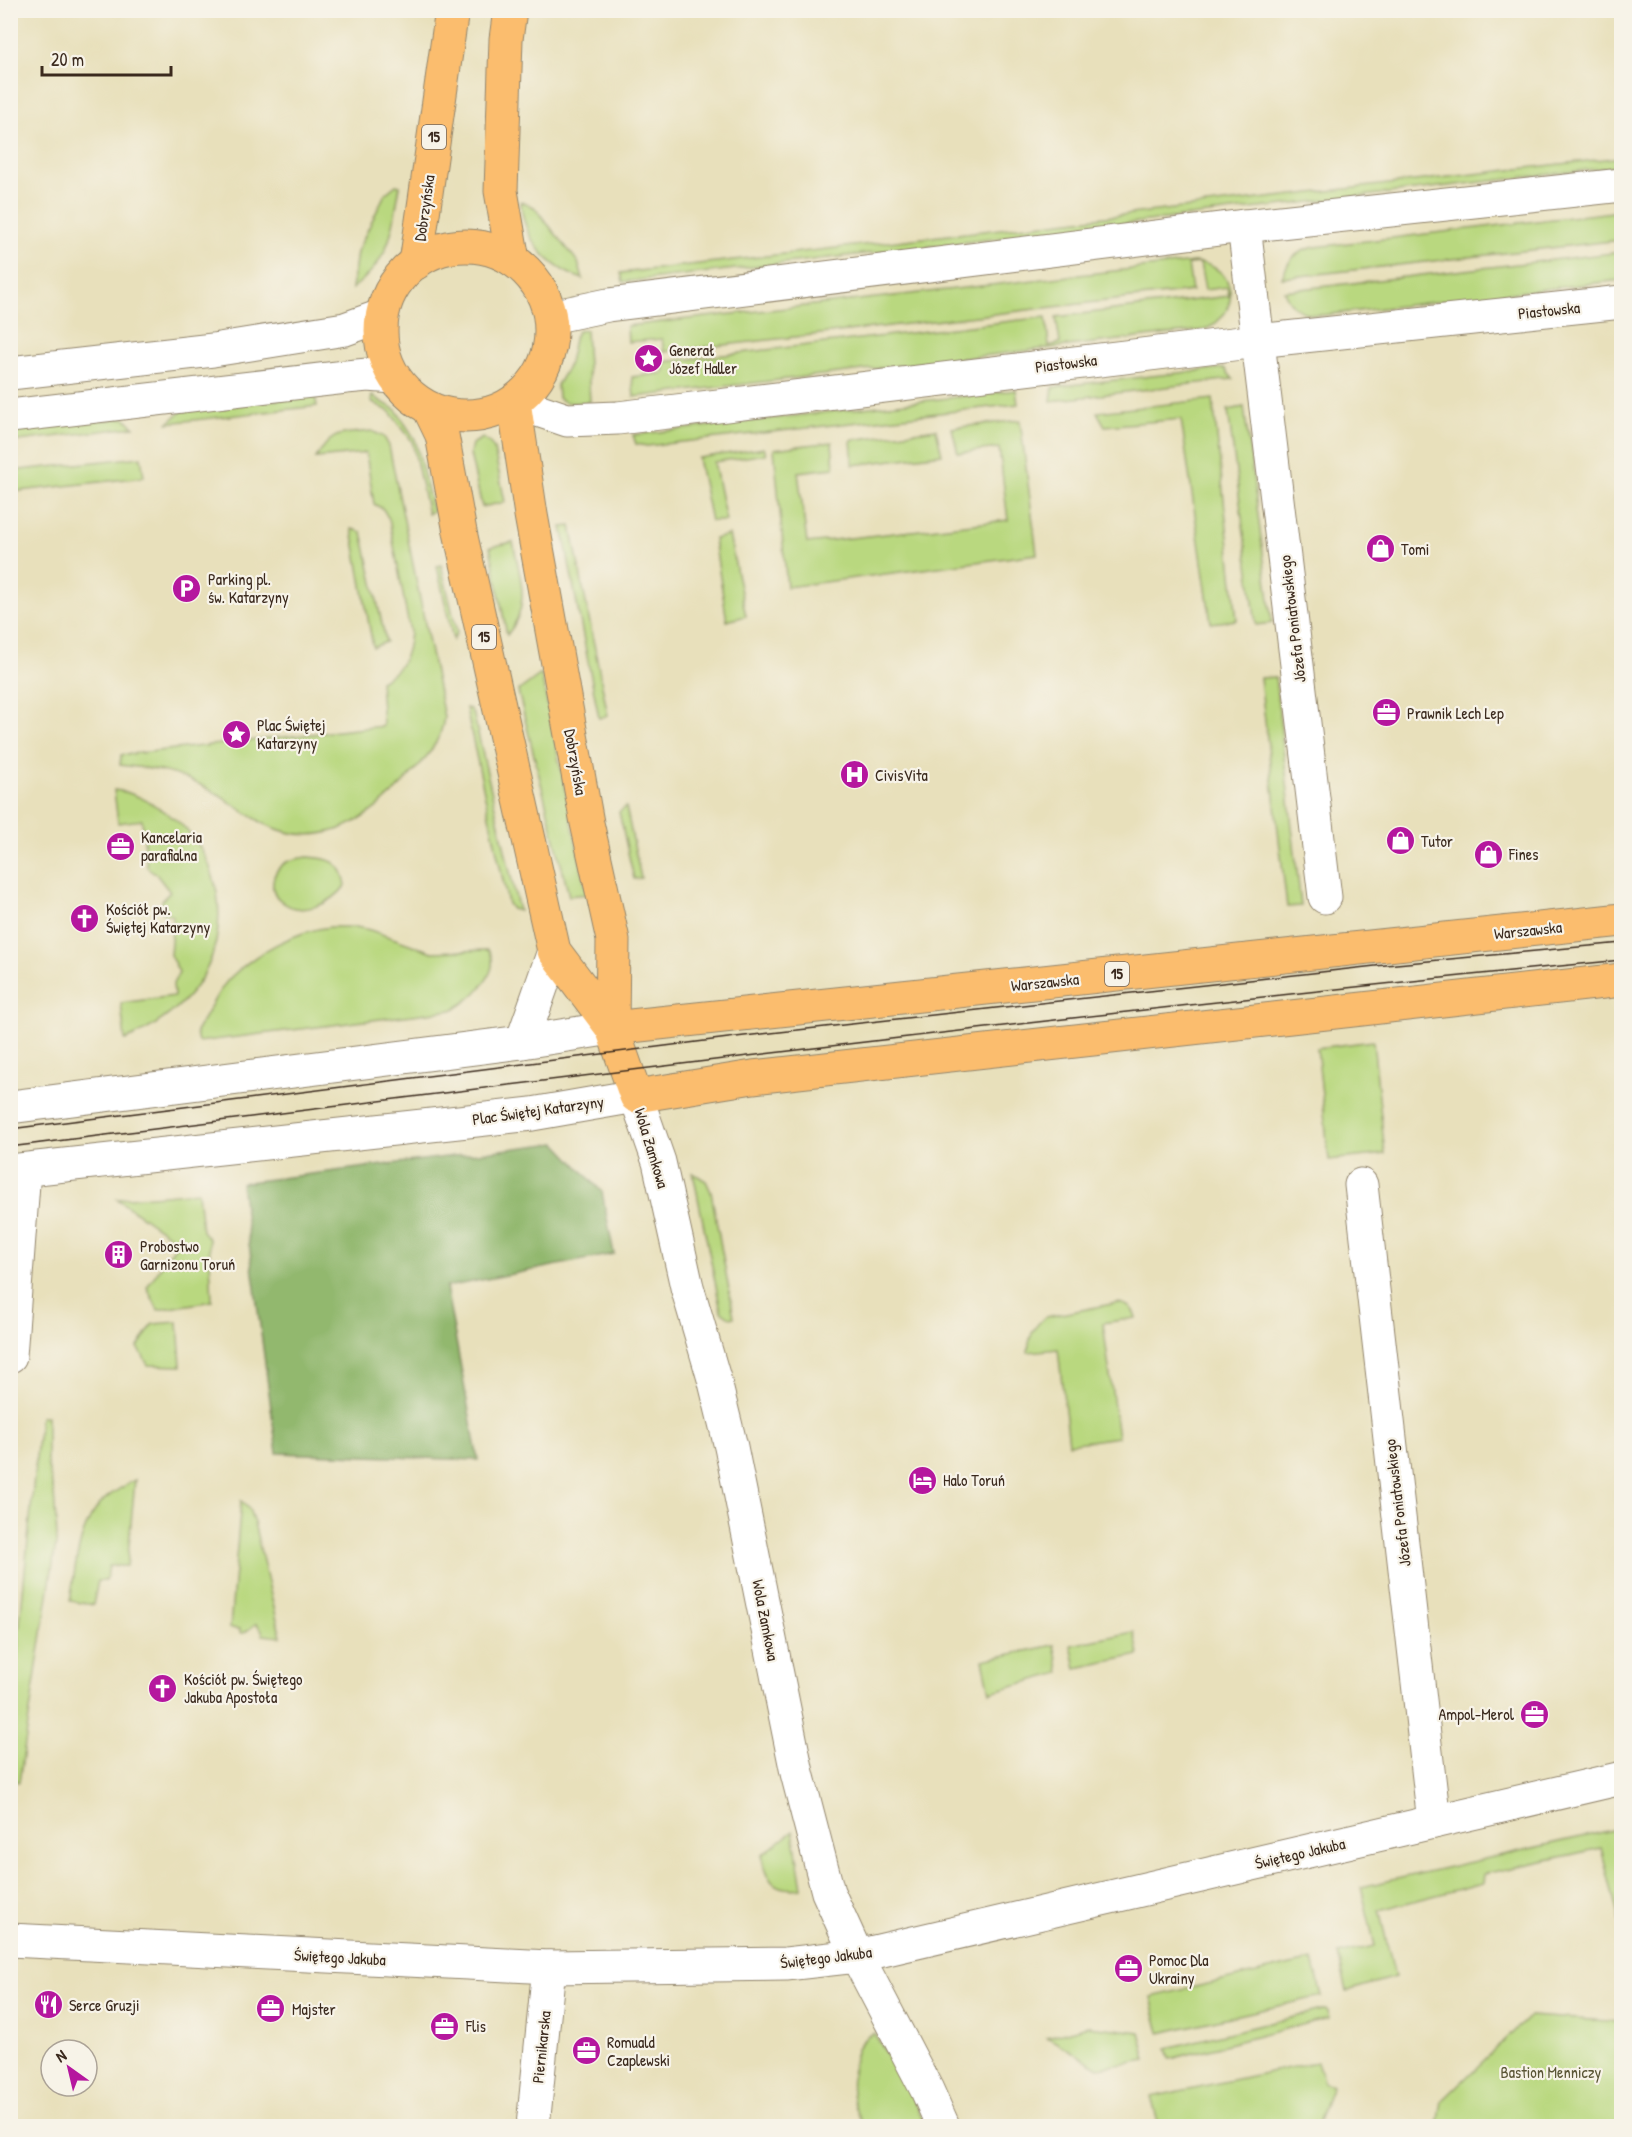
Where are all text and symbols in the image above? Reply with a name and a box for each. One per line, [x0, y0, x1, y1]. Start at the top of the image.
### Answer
scale bar [42, 39, 171, 77]
text: 20 m [51, 47, 84, 72]
road number: 15 [422, 125, 446, 149]
street label: Dobrzyńska [408, 173, 440, 243]
street label: Piastowska [1517, 296, 1581, 324]
place label: Generał Józef Haller [669, 339, 737, 379]
place icon: Generał Józef Haller [632, 343, 664, 375]
street label: Piastowska [1034, 348, 1098, 378]
shop icon: Tomi [1364, 533, 1396, 565]
place label: Tomi [1401, 538, 1429, 560]
street label: Józefa Poniatowskiego [1273, 553, 1311, 684]
place label: Parking pl. św. Katarzyny [208, 568, 289, 608]
parking icon: Parking pl. św. Katarzyny [171, 572, 203, 604]
road number: 15 [472, 625, 496, 649]
office icon: Prawnik Lech Lep [1370, 697, 1402, 729]
place label: Prawnik Lech Lep [1407, 702, 1504, 724]
place label: Plac Świętej Katarzyny [257, 714, 325, 754]
place icon: Plac Świętej Katarzyny [220, 718, 252, 750]
street label: Dobrzyńska [559, 727, 593, 797]
hospital icon: CivisVita [838, 759, 870, 791]
place label: CivisVita [875, 764, 928, 786]
shop icon: Tutor [1384, 825, 1416, 857]
place label: Kancelaria parafialna [141, 826, 202, 866]
office icon: Kancelaria parafialna [104, 830, 136, 862]
place label: Tutor [1421, 830, 1453, 852]
shop icon: Fines [1472, 838, 1504, 870]
place label: Fines [1508, 843, 1538, 865]
place label: Kościół pw. Świętej Katarzyny [106, 898, 210, 938]
church icon: Kościół pw. Świętej Katarzyny [69, 902, 101, 934]
street label: Warszawska [1493, 916, 1563, 944]
road number: 15 [1105, 962, 1129, 986]
street label: Warszawska [1010, 968, 1080, 996]
street label: Plac Świętej Katarzyny [471, 1090, 605, 1130]
street label: Wola Zamkowa [629, 1105, 675, 1191]
place label: Probostwo Garnizonu Toruń [140, 1235, 235, 1275]
building icon: Probostwo Garnizonu Toruń [103, 1239, 135, 1271]
street label: Józefa Poniatowskiego [1378, 1437, 1416, 1568]
hotel icon: Halo Toruń [906, 1464, 938, 1496]
place label: Halo Toruń [943, 1469, 1005, 1491]
street label: Wola Zamkowa [747, 1577, 785, 1663]
place label: Kościół pw. Świętego Jakuba Apostoła [184, 1668, 303, 1708]
church icon: Kościół pw. Świętego Jakuba Apostoła [147, 1672, 179, 1704]
office icon: Ampol-Merol [1519, 1698, 1551, 1730]
place label: Ampol-Merol [1439, 1703, 1515, 1725]
street label: Świętego Jakuba [1253, 1832, 1347, 1874]
street label: Świętego Jakuba [779, 1940, 873, 1974]
street label: Świętego Jakuba [294, 1944, 386, 1970]
place label: Pomoc Dla Ukrainy [1149, 1949, 1209, 1989]
office icon: Pomoc Dla Ukrainy [1112, 1953, 1144, 1985]
restaurant icon: Serce Gruzji [32, 1989, 64, 2021]
office icon: Majster [255, 1993, 287, 2025]
place label: Serce Gruzji [69, 1994, 140, 2016]
place label: Majster [292, 1998, 336, 2020]
office icon: Flis [429, 2010, 461, 2042]
street label: Piernikarska [526, 2010, 556, 2084]
place label: Flis [465, 2015, 486, 2037]
place label: Romuald Czaplewski [607, 2031, 670, 2071]
office icon: Romuald Czaplewski [570, 2035, 602, 2067]
north arrow [39, 2038, 99, 2098]
text: N [51, 2044, 71, 2067]
park label: Bastion Menniczy [1501, 2061, 1602, 2083]

